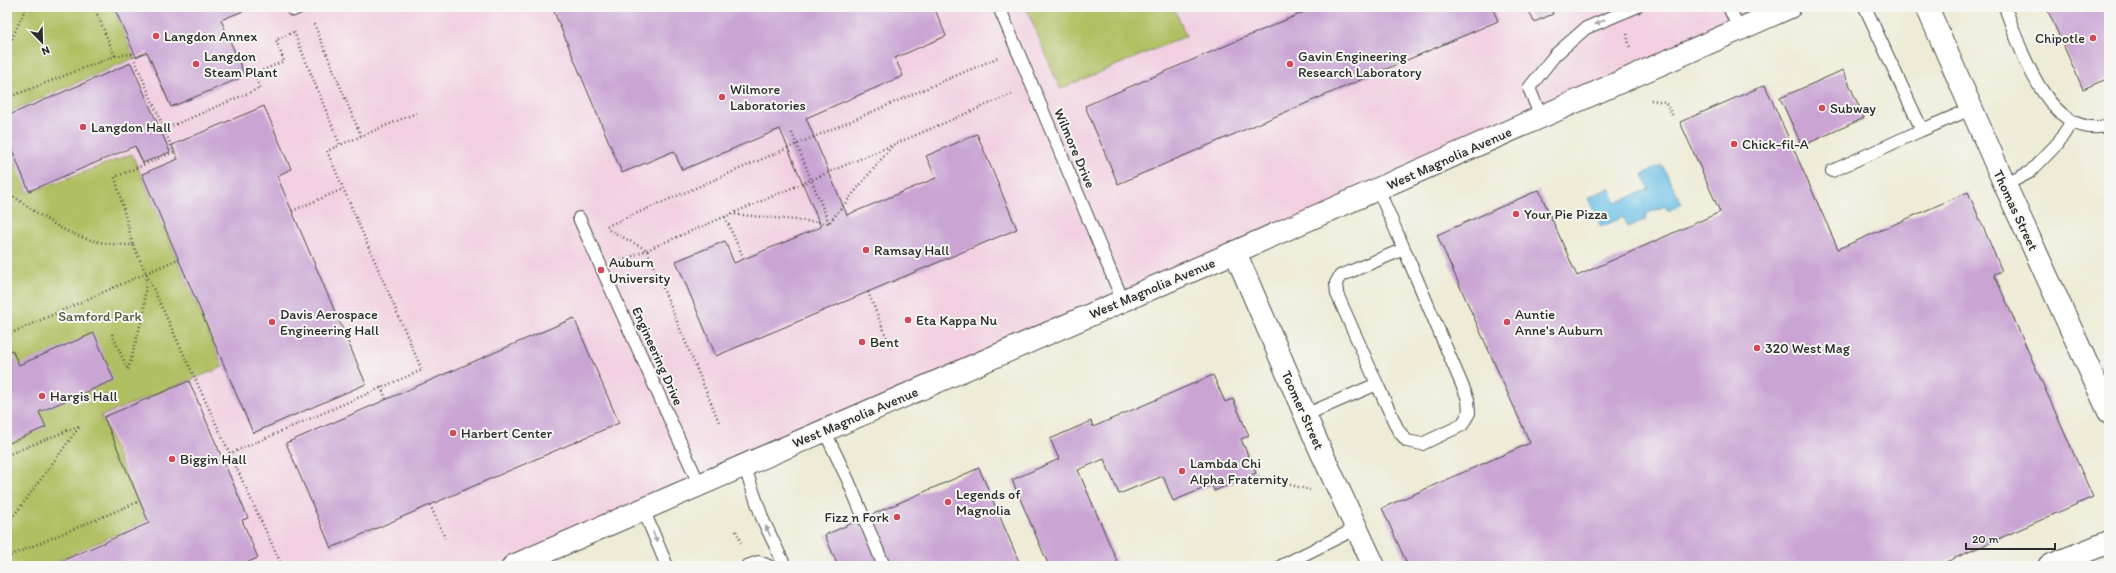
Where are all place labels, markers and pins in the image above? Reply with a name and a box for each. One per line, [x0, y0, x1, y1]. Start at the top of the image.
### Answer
place label: Langdon Annex [164, 28, 257, 45]
place label: Chipotle [2035, 30, 2085, 47]
marker: Langdon Annex [151, 31, 161, 41]
marker: Chipotle [2088, 33, 2098, 43]
place label: Langdon Steam Plant [204, 48, 278, 81]
place label: Gavin Engineering Research Laboratory [1298, 48, 1422, 81]
marker: Langdon Steam Plant [191, 59, 201, 69]
marker: Gavin Engineering Research Laboratory [1285, 59, 1295, 69]
place label: Wilmore Laboratories [730, 81, 806, 114]
marker: Wilmore Laboratories [717, 92, 727, 102]
place label: Subway [1830, 100, 1876, 117]
marker: Subway [1817, 103, 1827, 113]
place label: Langdon Hall [91, 119, 171, 136]
marker: Langdon Hall [78, 122, 88, 132]
place label: Chick-fil-A [1742, 136, 1809, 153]
marker: Chick-fil-A [1729, 139, 1739, 149]
place label: Your Pie Pizza [1524, 206, 1609, 223]
marker: Your Pie Pizza [1511, 209, 1521, 219]
place label: Ramsay Hall [874, 242, 949, 259]
marker: Ramsay Hall [861, 245, 871, 255]
place label: Auburn University [609, 254, 670, 287]
marker: Auburn University [596, 265, 606, 275]
place label: Davis Aerospace Engineering Hall [280, 306, 379, 339]
place label: Auntie Anne's Auburn [1515, 306, 1603, 339]
place label: Eta Kappa Nu [916, 312, 997, 329]
marker: Eta Kappa Nu [903, 315, 913, 325]
marker: Davis Aerospace Engineering Hall [267, 317, 277, 327]
marker: Auntie Anne's Auburn [1502, 317, 1512, 327]
place label: Bent [870, 334, 899, 351]
marker: Bent [857, 337, 867, 347]
place label: 320 West Mag [1765, 340, 1851, 357]
marker: 320 West Mag [1752, 343, 1762, 353]
place label: Hargis Hall [50, 388, 118, 405]
marker: Hargis Hall [37, 391, 47, 401]
place label: Harbert Center [461, 425, 553, 442]
marker: Harbert Center [448, 428, 458, 438]
place label: Biggin Hall [180, 451, 247, 468]
marker: Biggin Hall [167, 454, 177, 464]
place label: Lambda Chi Alpha Fraternity [1190, 455, 1288, 488]
marker: Lambda Chi Alpha Fraternity [1177, 466, 1187, 476]
place label: Legends of Magnolia [956, 486, 1021, 519]
marker: Legends of Magnolia [943, 497, 953, 507]
place label: Fizz n Fork [825, 509, 889, 526]
marker: Fizz n Fork [892, 512, 902, 522]

